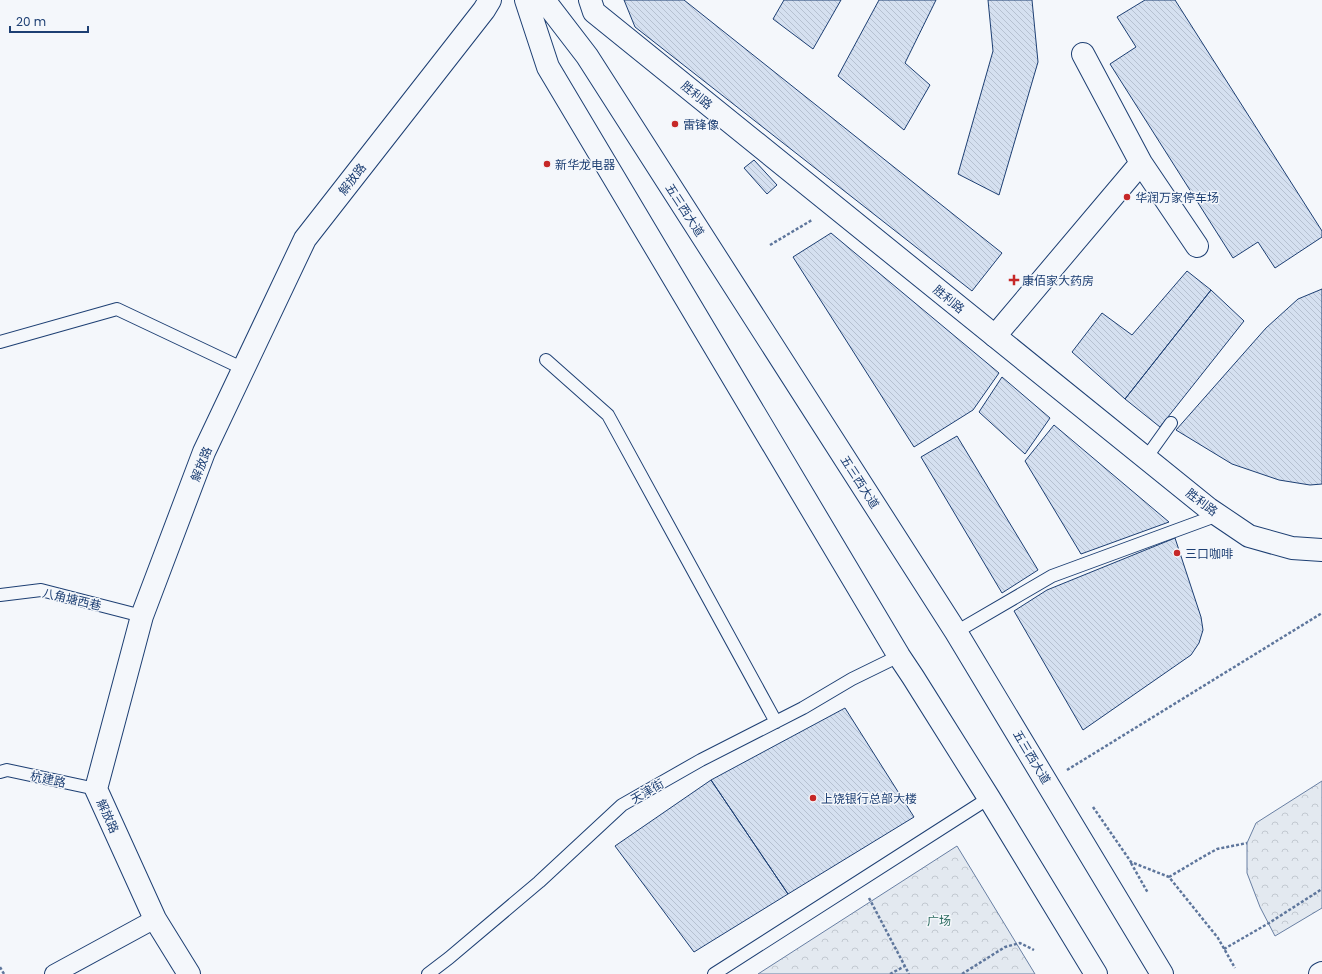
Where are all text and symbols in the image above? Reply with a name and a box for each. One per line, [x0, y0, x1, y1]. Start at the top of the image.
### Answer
scale bar [10, 8, 88, 34]
text: 20 m [16, 13, 46, 30]
street label: 胜利路 [678, 77, 716, 113]
place label: 雷锋像 [683, 116, 719, 133]
marker: 雷锋像 [670, 119, 680, 129]
place label: 新华龙电器 [555, 156, 615, 173]
marker: 新华龙电器 [542, 159, 552, 169]
street label: 解放路 [334, 160, 370, 198]
street label: 五三西大道 [662, 180, 708, 240]
place label: 华润万家停车场 [1135, 189, 1219, 206]
marker: 华润万家停车场 [1122, 192, 1132, 202]
place label: 康佰家大药房 [1022, 272, 1094, 289]
marker: 康佰家大药房 [1009, 275, 1019, 285]
street label: 胜利路 [930, 281, 968, 317]
street label: 解放路 [186, 444, 216, 484]
street label: 五三西大道 [837, 452, 883, 512]
street label: 胜利路 [1183, 484, 1221, 520]
place label: 三口咖啡 [1185, 545, 1233, 562]
marker: 三口咖啡 [1172, 548, 1182, 558]
street label: 八角塘西巷 [41, 584, 103, 614]
street label: 五三西大道 [1009, 727, 1055, 787]
street label: 杭建路 [29, 767, 67, 791]
street label: 天津街 [627, 775, 667, 807]
place label: 上饶银行总部大楼 [821, 790, 917, 807]
marker: 上饶银行总部大楼 [808, 793, 818, 803]
street label: 解放路 [93, 796, 123, 836]
park label: 广场 [927, 912, 951, 929]

